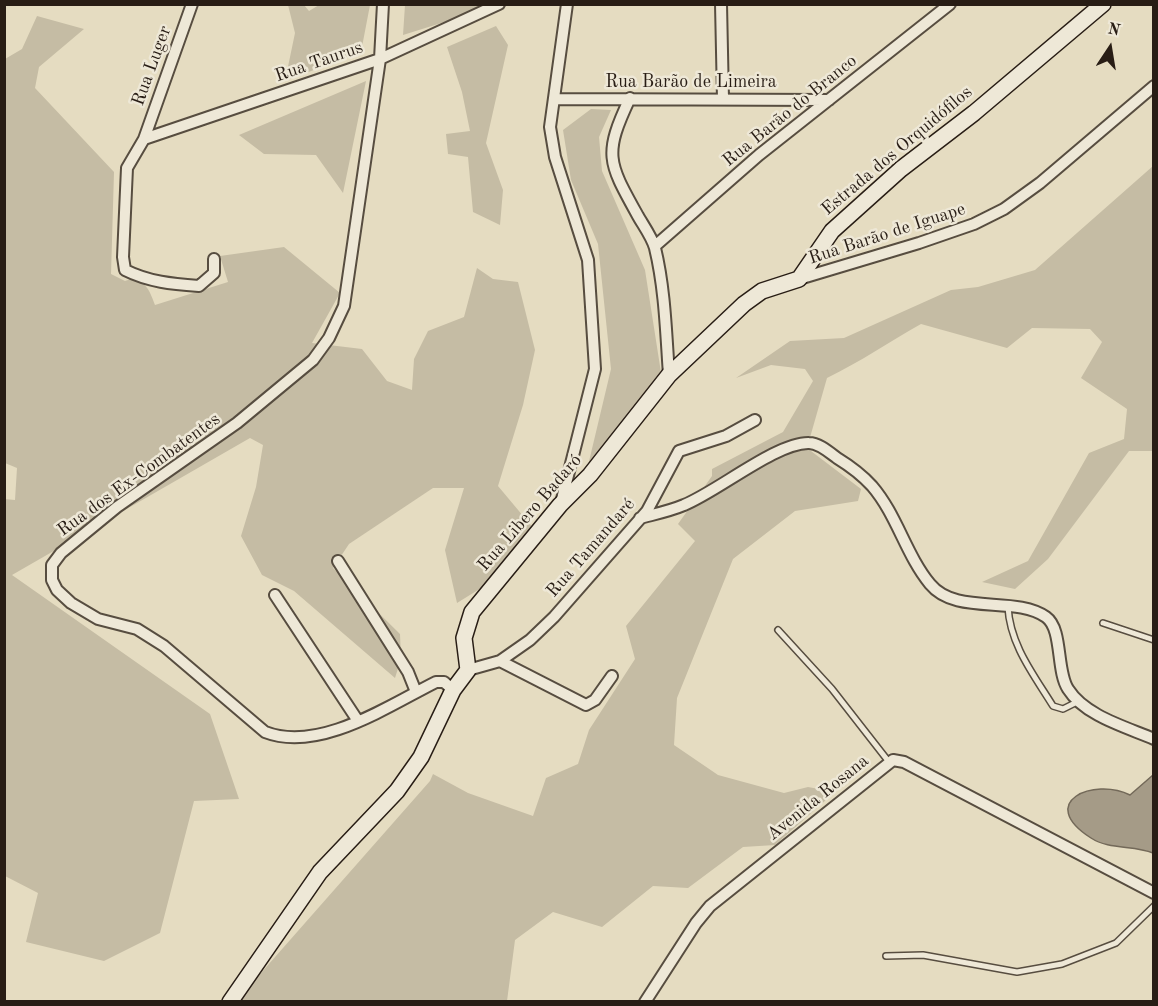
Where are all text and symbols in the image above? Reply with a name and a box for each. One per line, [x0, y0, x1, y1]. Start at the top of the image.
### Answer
north arrow [1080, 18, 1140, 78]
text: N [1106, 21, 1121, 39]
street label: Rua Luger [128, 23, 176, 109]
street label: Rua Taurus [272, 37, 366, 87]
street label: Rua Barão do Branco [718, 50, 862, 172]
street label: Rua Barão de Limeira [605, 71, 777, 93]
street label: Estrada dos Orquidófilos [817, 82, 977, 220]
street label: Rua Barão de Iguape [806, 198, 968, 270]
street label: Rua dos Ex-Combatentes [53, 409, 225, 541]
street label: Rua Libero Badaró [473, 450, 587, 576]
street label: Rua Tamandaré [542, 494, 640, 602]
street label: Avenida Rosana [763, 750, 873, 846]

